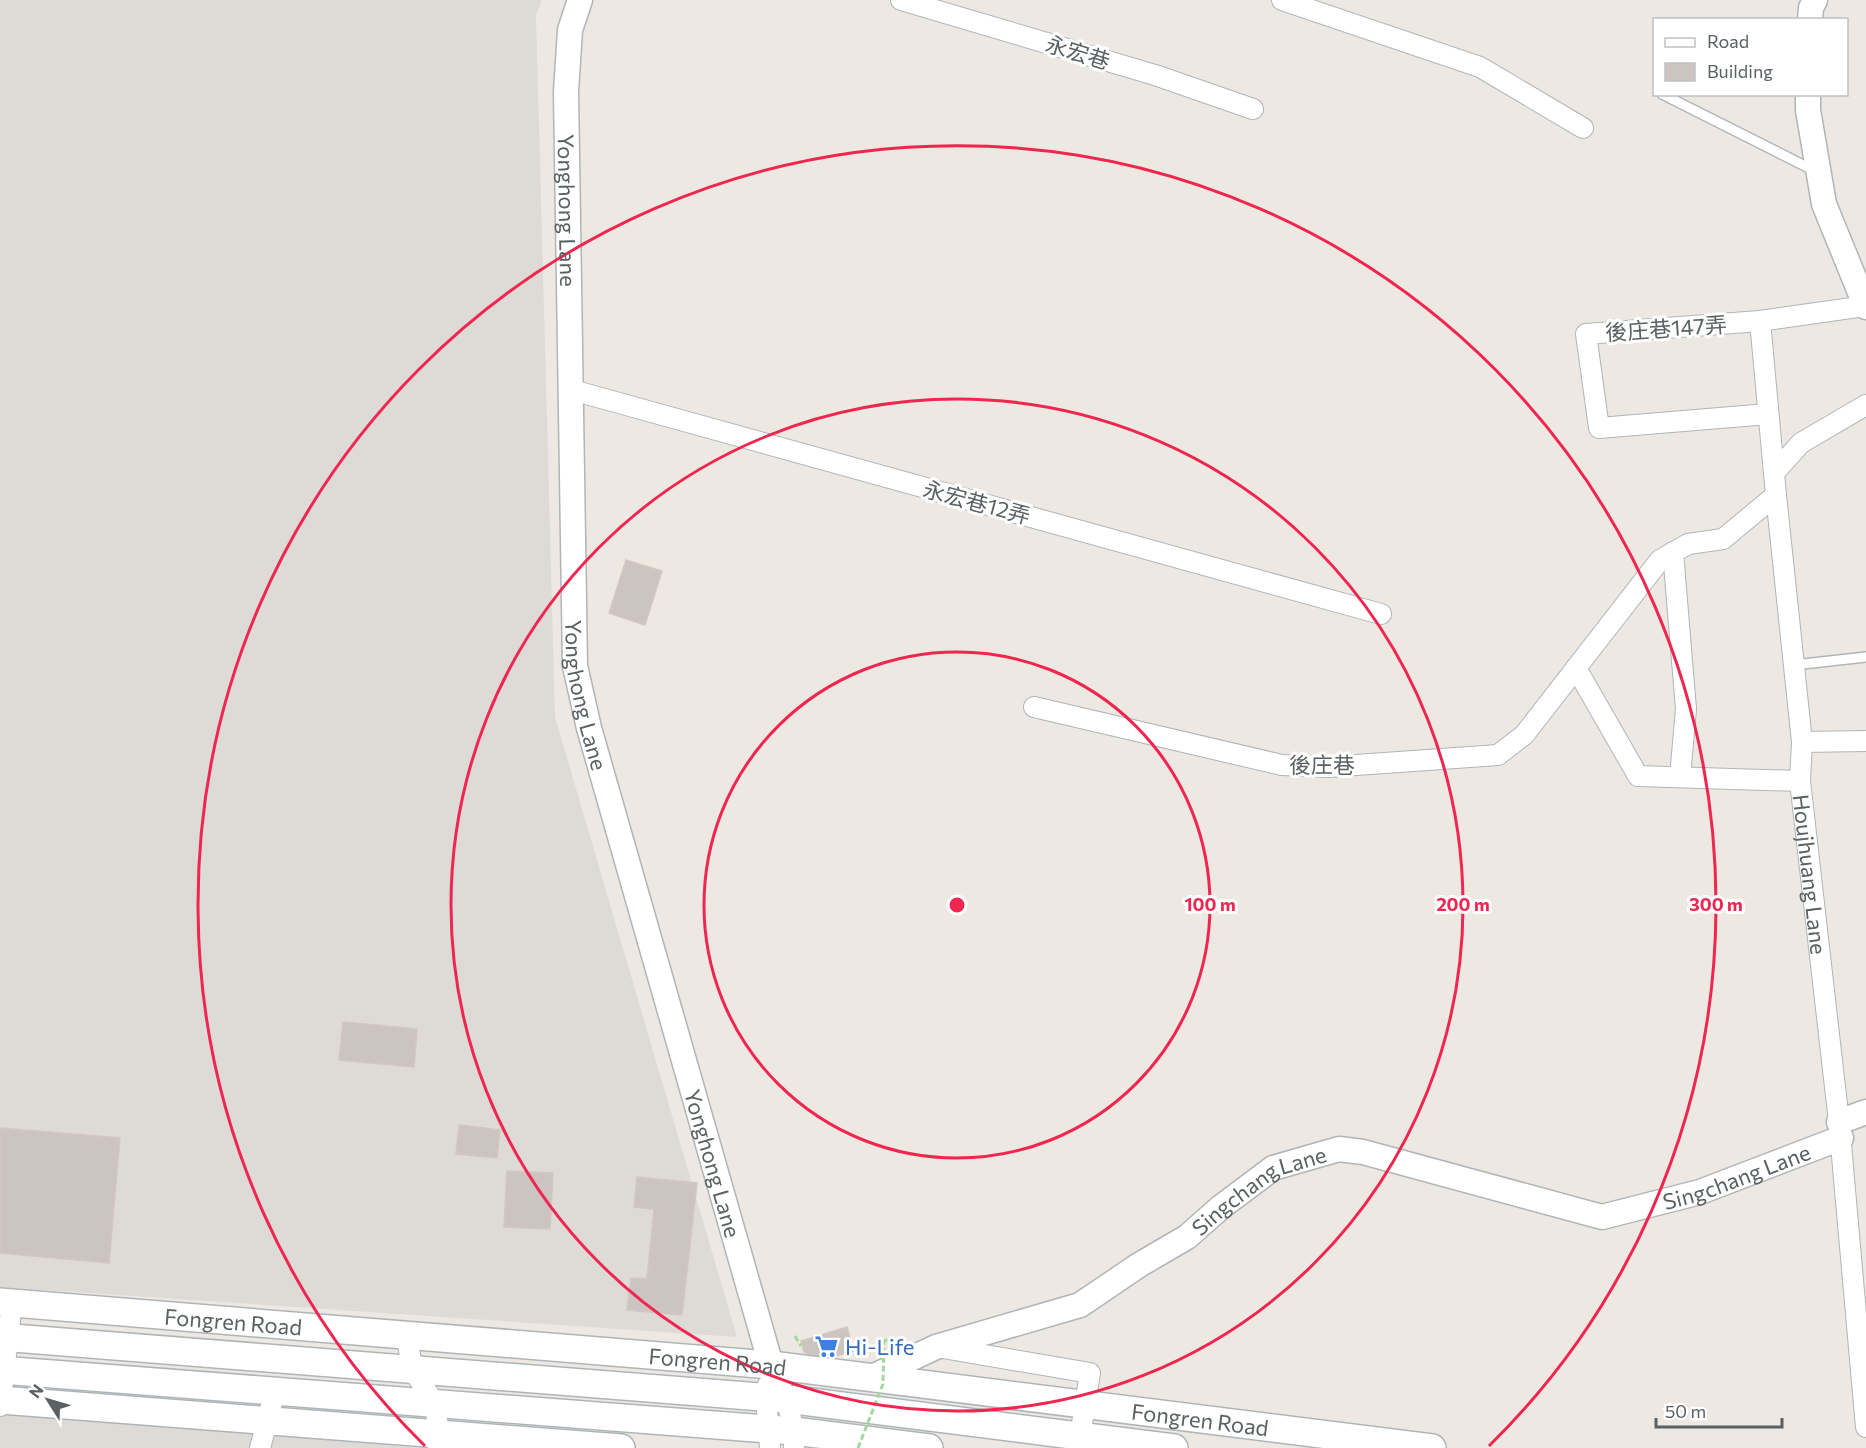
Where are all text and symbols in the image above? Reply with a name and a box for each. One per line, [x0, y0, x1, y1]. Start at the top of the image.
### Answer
legend [1653, 18, 1848, 96]
street label: 永宏巷 [1042, 29, 1114, 75]
text: Road [1707, 30, 1749, 52]
text: Building [1707, 60, 1773, 82]
street label: Yonghong Lane [553, 134, 583, 287]
street label: 後庄巷147弄 [1604, 310, 1728, 346]
street label: 永宏巷12弄 [921, 475, 1033, 529]
street label: Yonghong Lane [561, 620, 614, 773]
street label: 後庄巷 [1289, 751, 1355, 778]
street label: Houjhuang Lane [1788, 793, 1833, 956]
text: 100 m [1184, 893, 1236, 915]
text: 200 m [1436, 893, 1490, 915]
text: 300 m [1689, 893, 1743, 915]
centre of rings [947, 895, 967, 915]
street label: Yonghong Lane [679, 1086, 747, 1240]
street label: Singchang Lane [1660, 1138, 1814, 1214]
street label: Singchang Lane [1186, 1140, 1329, 1241]
street label: Fongren Road [163, 1302, 303, 1340]
supermarket icon: Hi-Life [814, 1333, 840, 1359]
place label: Hi-Life [845, 1333, 914, 1360]
street label: Fongren Road [648, 1342, 788, 1380]
north arrow [18, 1370, 78, 1430]
text: N [24, 1380, 47, 1401]
scale bar [1656, 1391, 1782, 1429]
street label: Fongren Road [1130, 1397, 1270, 1441]
text: 50 m [1665, 1400, 1706, 1422]

